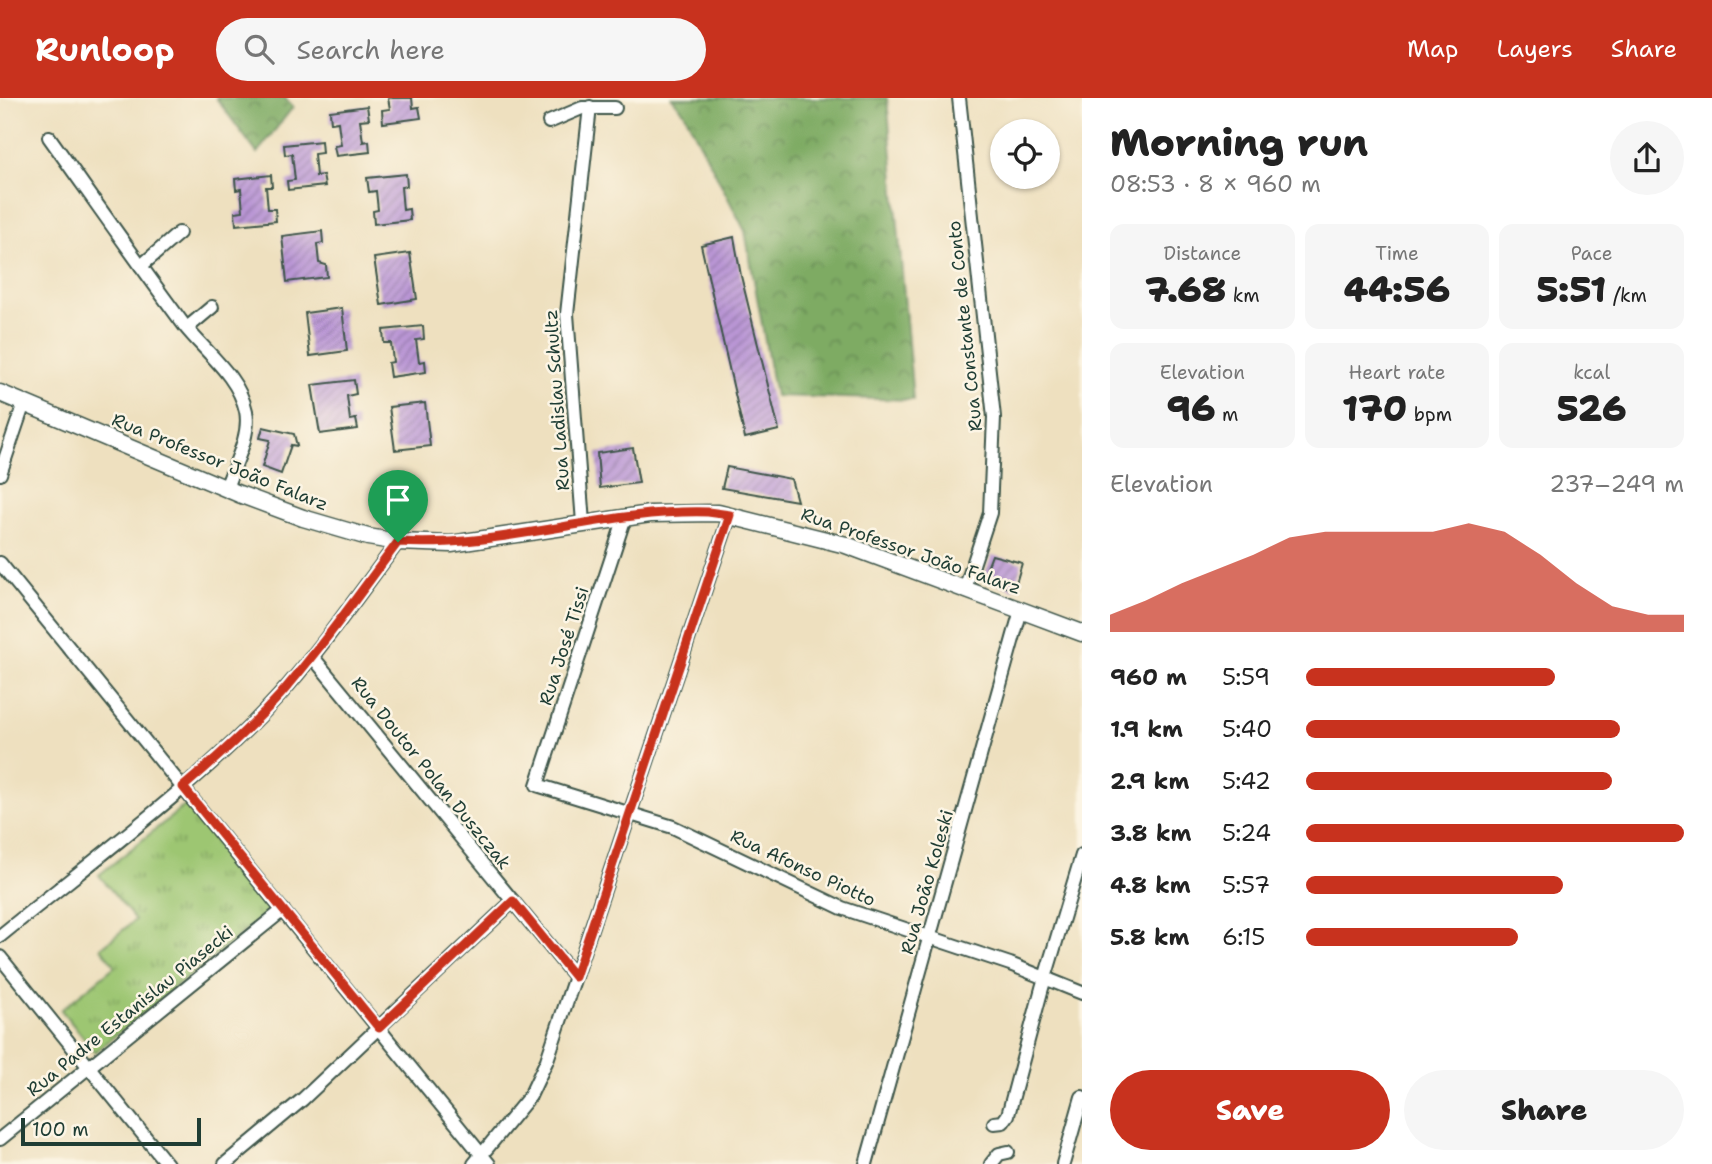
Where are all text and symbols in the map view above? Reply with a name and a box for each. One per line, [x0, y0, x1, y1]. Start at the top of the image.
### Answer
search box [216, 18, 706, 81]
text: Runloop [35, 27, 174, 72]
icon: search [240, 30, 278, 68]
text: Search here [296, 32, 445, 67]
text: Map [1407, 33, 1458, 65]
text: Layers [1496, 33, 1573, 65]
text: Share [1611, 33, 1677, 65]
text: Morning run [1110, 117, 1368, 168]
map controls [990, 119, 1060, 189]
button: locate [990, 119, 1060, 189]
button: share [1610, 121, 1684, 195]
text: 08:53 · 8 × 960 m [1110, 169, 1321, 199]
street label: Rua Constante de Conto [942, 219, 988, 433]
text: Distance [1163, 241, 1241, 266]
text: Time [1375, 241, 1419, 266]
text: Pace [1571, 241, 1613, 266]
text: 7.68 [1145, 266, 1226, 313]
text: 44:56 [1344, 266, 1450, 313]
text: 5:51 [1536, 266, 1606, 313]
text: km [1226, 283, 1260, 308]
text: /km [1606, 283, 1647, 308]
street label: Rua Ladislau Schultz [539, 309, 575, 491]
text: Elevation [1160, 360, 1245, 385]
text: Heart rate [1349, 360, 1445, 385]
text: kcal [1573, 360, 1610, 385]
text: 96 [1166, 385, 1215, 432]
text: 170 [1342, 385, 1407, 432]
text: 526 [1557, 385, 1627, 432]
text: m [1215, 402, 1238, 427]
text: bpm [1407, 402, 1452, 427]
street label: Rua Professor João Falarz [108, 408, 332, 516]
text: Elevation [1110, 469, 1213, 499]
text: 237–249 m [1549, 469, 1684, 499]
pin [368, 470, 428, 542]
icon: arrive [379, 481, 417, 519]
street label: Rua Professor João Falarz [798, 502, 1024, 600]
street label: Rua José Tissi [533, 584, 595, 708]
text: 960 m [1110, 662, 1187, 692]
text: 5:59 [1222, 662, 1270, 692]
street label: Rua Doutor Polan Duszczak [346, 672, 516, 874]
text: 1.9 km [1110, 714, 1183, 744]
text: 5:40 [1222, 714, 1272, 744]
text: 2.9 km [1110, 766, 1189, 796]
text: 5:42 [1222, 766, 1271, 796]
street label: Rua João Koleski [895, 807, 959, 957]
text: 3.8 km [1110, 818, 1191, 848]
text: 5:24 [1222, 818, 1271, 848]
street label: Rua Afonso Piotto [727, 824, 879, 912]
text: 4.8 km [1110, 870, 1191, 900]
text: 5:57 [1222, 870, 1270, 900]
street label: Rua Padre Estanislau Piasecki [22, 920, 238, 1102]
text: 5.8 km [1110, 922, 1189, 952]
text: 6:15 [1222, 922, 1265, 952]
button: Save [1110, 1070, 1390, 1150]
button: Share [1404, 1070, 1684, 1150]
scale bar [21, 1115, 201, 1147]
text: 100 m [32, 1117, 89, 1142]

